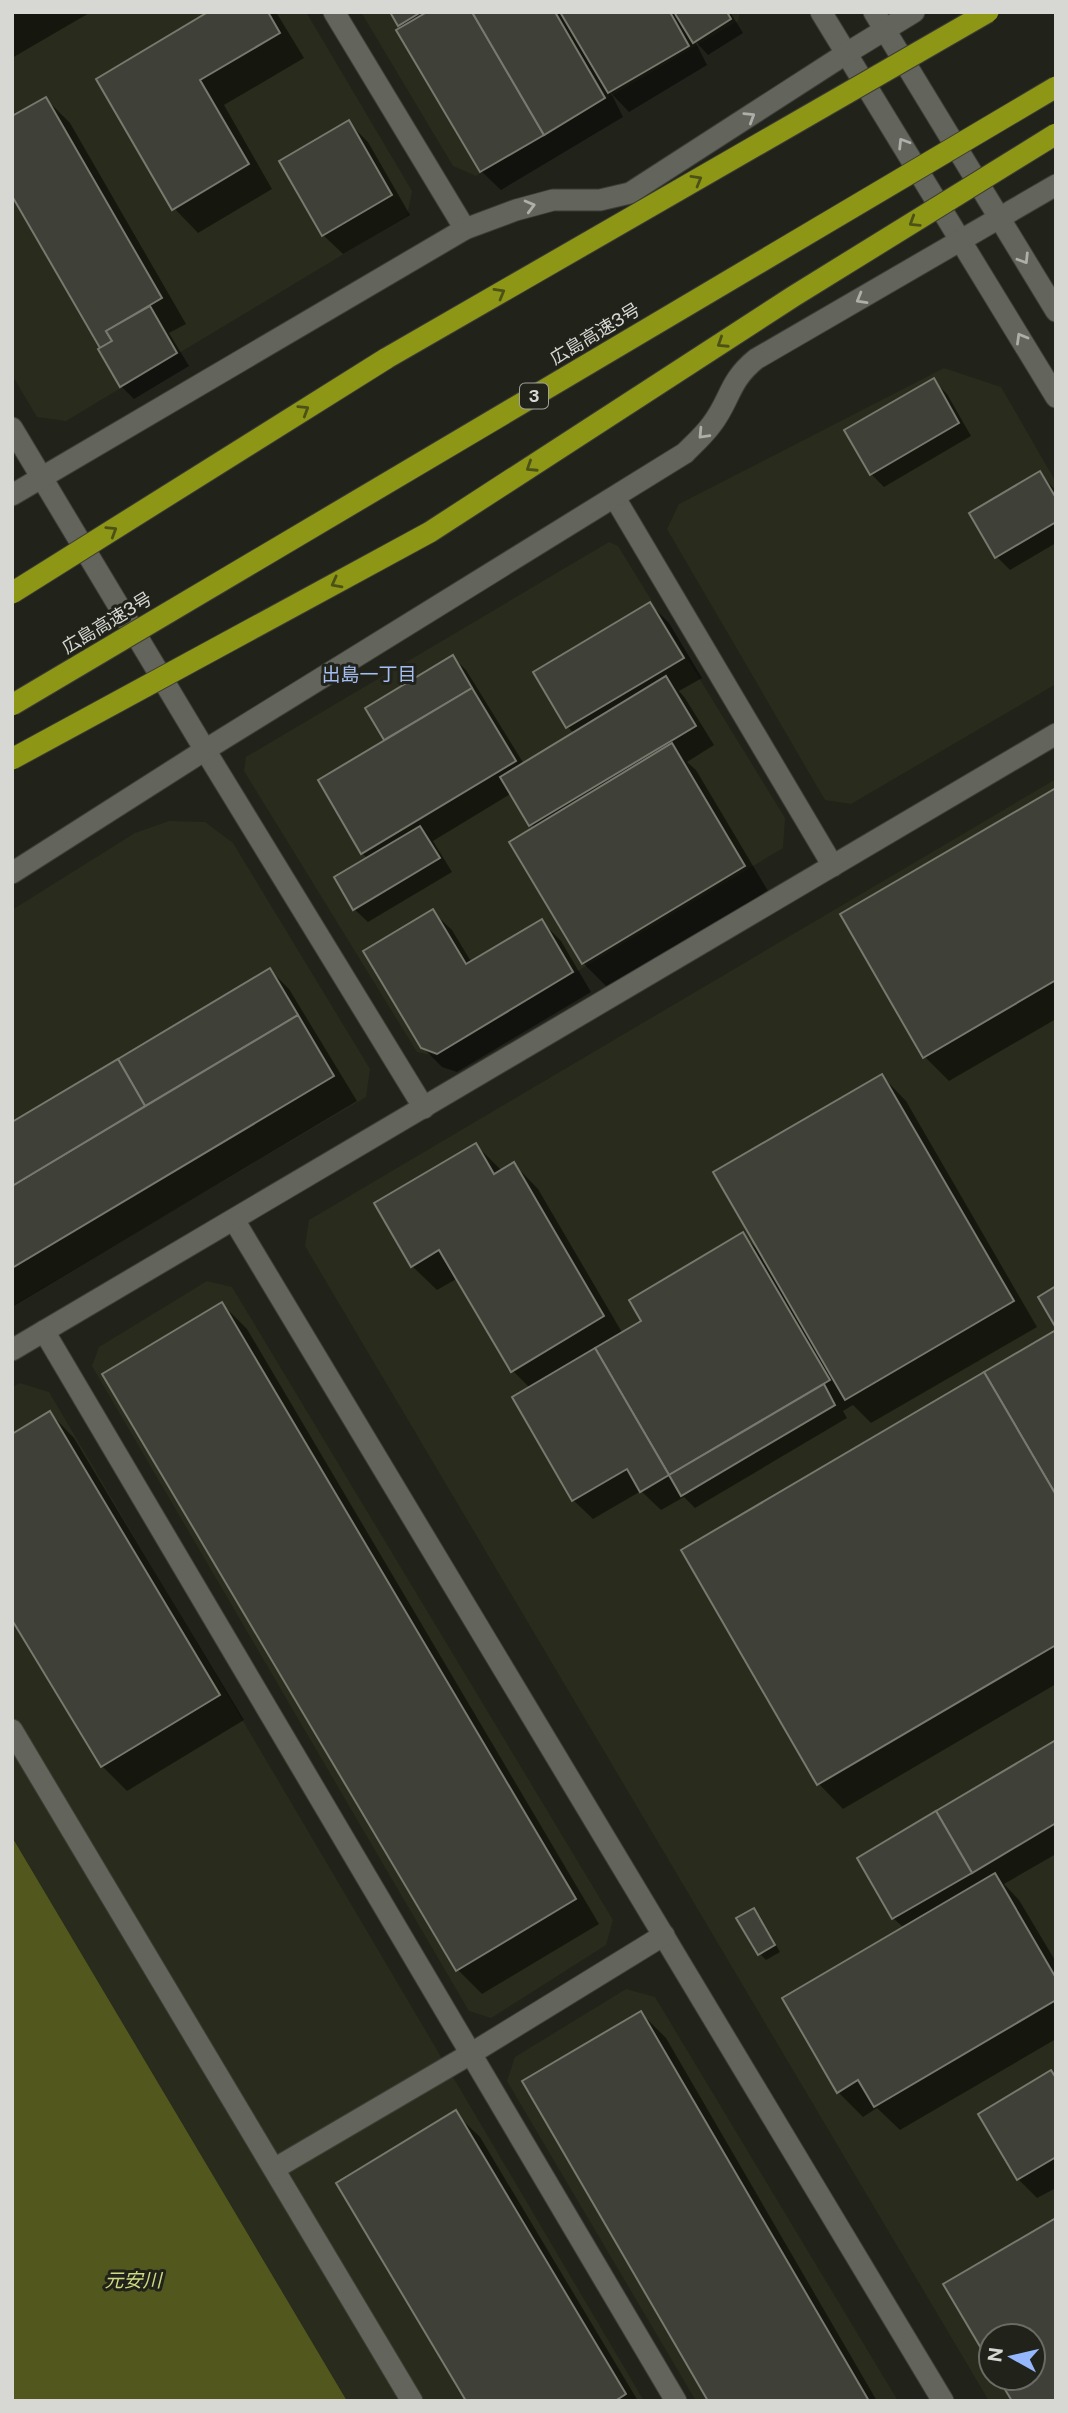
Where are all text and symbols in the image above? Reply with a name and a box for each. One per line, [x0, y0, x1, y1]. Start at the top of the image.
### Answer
one-way arrow [742, 112, 755, 125]
one-way arrow [898, 138, 911, 151]
one-way arrow [689, 175, 702, 188]
one-way arrow [523, 200, 535, 214]
one-way arrow [909, 214, 922, 227]
one-way arrow [1016, 251, 1029, 264]
one-way arrow [492, 288, 505, 301]
one-way arrow [856, 291, 868, 304]
street label: 広島高速3号 [546, 298, 644, 369]
one-way arrow [1016, 332, 1029, 345]
one-way arrow [717, 335, 730, 348]
road number: 3 [520, 384, 548, 408]
one-way arrow [297, 405, 310, 418]
one-way arrow [699, 426, 712, 439]
one-way arrow [526, 459, 539, 471]
one-way arrow [104, 526, 117, 539]
one-way arrow [330, 575, 343, 588]
street label: 広島高速3号 [58, 587, 156, 658]
district label: 出島一丁目 [321, 663, 417, 685]
water label: 元安川 [104, 2269, 163, 2291]
north arrow [977, 2322, 1047, 2392]
text: N [983, 2346, 1007, 2364]

